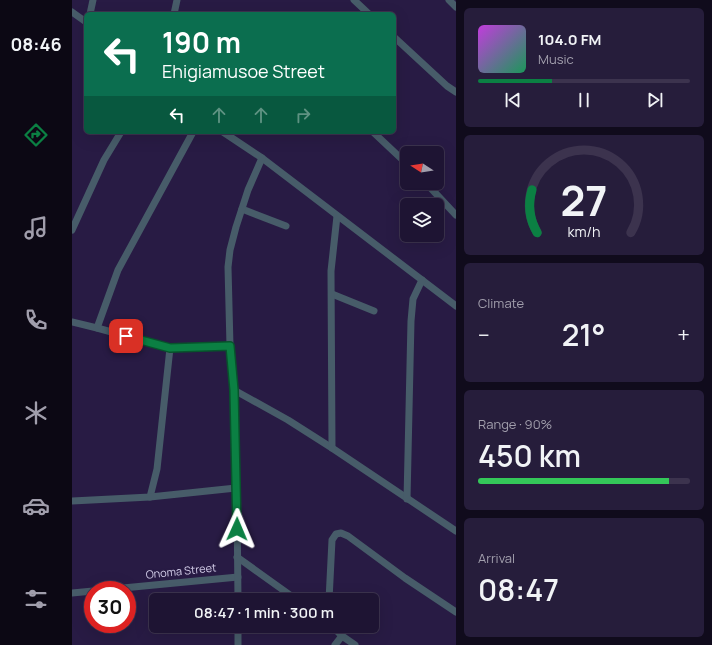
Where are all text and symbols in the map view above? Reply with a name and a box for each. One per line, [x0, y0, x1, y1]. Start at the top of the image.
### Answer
text: 190 m [162, 23, 241, 61]
icon: left [96, 28, 148, 80]
text: 104.0 FM [538, 29, 601, 50]
text: 08:46 [10, 32, 62, 56]
text: Music [538, 50, 574, 68]
text: Ehigiamusoe Street [162, 59, 325, 83]
icon: previous [502, 89, 524, 111]
icon: pause [573, 89, 595, 111]
icon: next [644, 89, 666, 111]
icon: left [166, 104, 188, 126]
icon: ahead [208, 104, 230, 126]
icon: ahead [250, 104, 272, 126]
icon: right [292, 104, 314, 126]
icon: directions [22, 121, 50, 149]
north arrow [400, 146, 444, 190]
map controls [400, 146, 444, 242]
text: 27 [561, 172, 607, 228]
button: layers [400, 198, 444, 242]
icon: music [22, 214, 50, 242]
text: km/h [567, 222, 601, 241]
text: Climate [478, 294, 524, 312]
icon: phone [22, 306, 50, 334]
text: 21° [562, 314, 605, 355]
pin [109, 319, 143, 353]
text: − [478, 320, 490, 350]
text: + [677, 320, 690, 350]
icon: arrive [115, 325, 137, 347]
icon: climate [22, 399, 50, 427]
text: Range · 90% [478, 415, 552, 433]
text: 450 km [478, 435, 581, 476]
icon: car [22, 492, 50, 520]
position arrow [216, 508, 258, 550]
text: Arrival [478, 549, 515, 567]
street label: Onoma Street [145, 559, 217, 582]
text: 08:47 [478, 569, 559, 610]
speed limit sign: 30 [84, 581, 136, 633]
icon: filters [22, 585, 50, 613]
text: 08:47 · 1 min · 300 m [194, 602, 334, 623]

